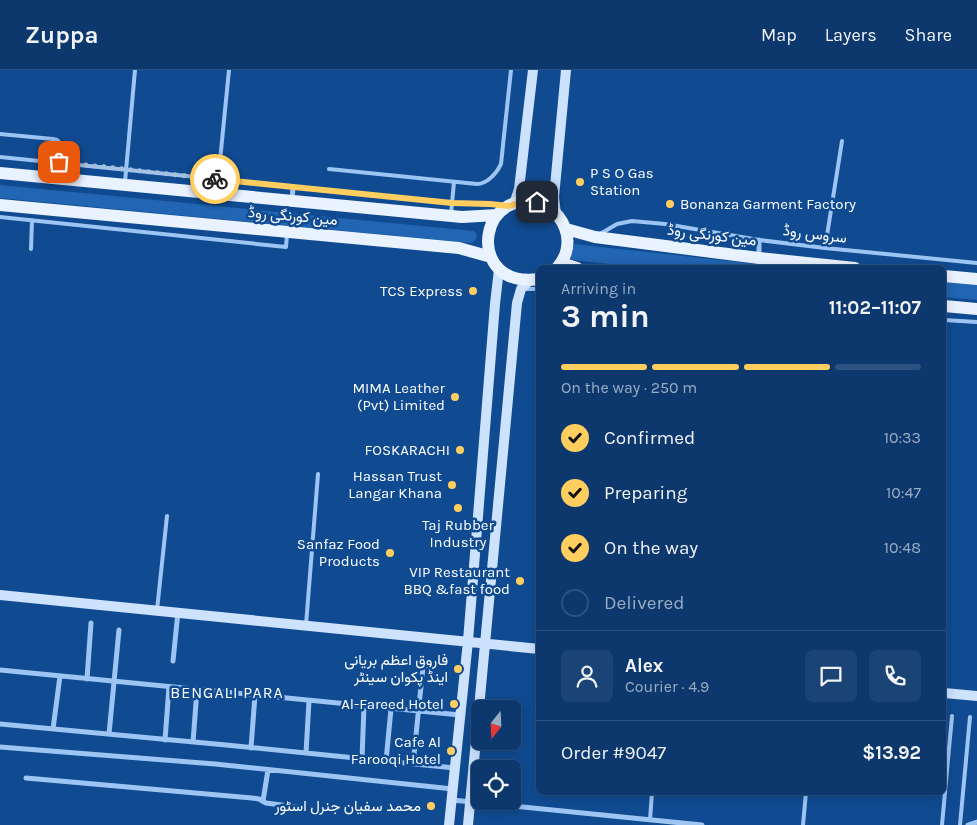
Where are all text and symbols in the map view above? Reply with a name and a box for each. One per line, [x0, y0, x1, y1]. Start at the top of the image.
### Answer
text: Zuppa [25, 21, 98, 49]
text: Map [761, 24, 797, 46]
text: Layers [825, 24, 877, 46]
text: Share [905, 24, 952, 46]
pin [38, 141, 80, 183]
icon: bag [45, 148, 73, 176]
courier [190, 154, 240, 204]
place label: P S O Gas Station [590, 164, 654, 199]
icon: bike [201, 165, 229, 193]
marker: P S O Gas Station [574, 176, 586, 188]
pin [516, 181, 558, 223]
icon: home [523, 188, 551, 216]
place label: Bonanza Garment Factory [680, 195, 856, 213]
marker: Bonanza Garment Factory [664, 198, 676, 210]
street label: مین کورنگی روڈ [247, 203, 338, 230]
street label: مین کورنگی روڈ [666, 221, 758, 250]
street label: سروس روڈ [782, 221, 848, 248]
text: Arriving in [561, 279, 636, 298]
place label: TCS Express [380, 282, 463, 300]
marker: TCS Express [467, 285, 479, 297]
text: 11:02–11:07 [829, 297, 921, 319]
text: 3 min [561, 298, 650, 335]
text: On the way · 250 m [561, 378, 697, 397]
place label: MIMA Leather (Pvt) Limited [352, 379, 446, 414]
marker: MIMA Leather (Pvt) Limited [449, 391, 461, 403]
icon: check [561, 424, 589, 452]
text: Confirmed [604, 427, 695, 449]
text: 10:33 [884, 428, 921, 447]
place label: FOSKARACHI [364, 441, 450, 459]
marker: FOSKARACHI [454, 444, 466, 456]
place label: Hassan Trust Langar Khana [348, 467, 442, 502]
marker: Hassan Trust Langar Khana [446, 479, 458, 491]
icon: check [561, 479, 589, 507]
text: Preparing [604, 482, 687, 504]
text: 10:47 [886, 483, 921, 502]
marker: Taj Rubber Industry [452, 502, 464, 514]
place label: Taj Rubber Industry [422, 516, 495, 551]
icon: check [561, 534, 589, 562]
place label: Sanfaz Food Products [297, 535, 380, 570]
text: On the way [604, 537, 698, 559]
text: 10:48 [884, 538, 921, 557]
marker: Sanfaz Food Products [384, 547, 396, 559]
place label: VIP Restaurant BBQ &fast food [403, 563, 510, 598]
marker: VIP Restaurant BBQ &fast food [514, 575, 526, 587]
text: Delivered [604, 592, 684, 614]
button: person [561, 650, 613, 702]
button: chat [805, 650, 857, 702]
button: phone [869, 650, 921, 702]
place label: فاروق اعظم بریانی اینڈ پکوان سینٹر [344, 651, 448, 687]
text: Alex [625, 655, 663, 677]
marker: فاروق اعظم بریانی اینڈ پکوان سینٹر [452, 663, 464, 675]
text: Courier · 4.9 [625, 677, 709, 696]
district label: BENGALI PARA [170, 683, 284, 702]
place label: Al-Fareed Hotel [341, 695, 444, 713]
marker: Al-Fareed Hotel [448, 698, 460, 710]
north arrow [471, 700, 521, 750]
map controls [471, 700, 521, 810]
place label: Cafe Al Farooqi Hotel [351, 733, 441, 768]
text: Order #9047 [561, 742, 666, 764]
text: $13.92 [862, 742, 921, 764]
marker: Cafe Al Farooqi Hotel [445, 745, 457, 757]
button: locate [471, 760, 521, 810]
place label: محمد سفیان جنرل اسٹور [273, 797, 421, 815]
marker: محمد سفیان جنرل اسٹور [425, 800, 437, 812]

